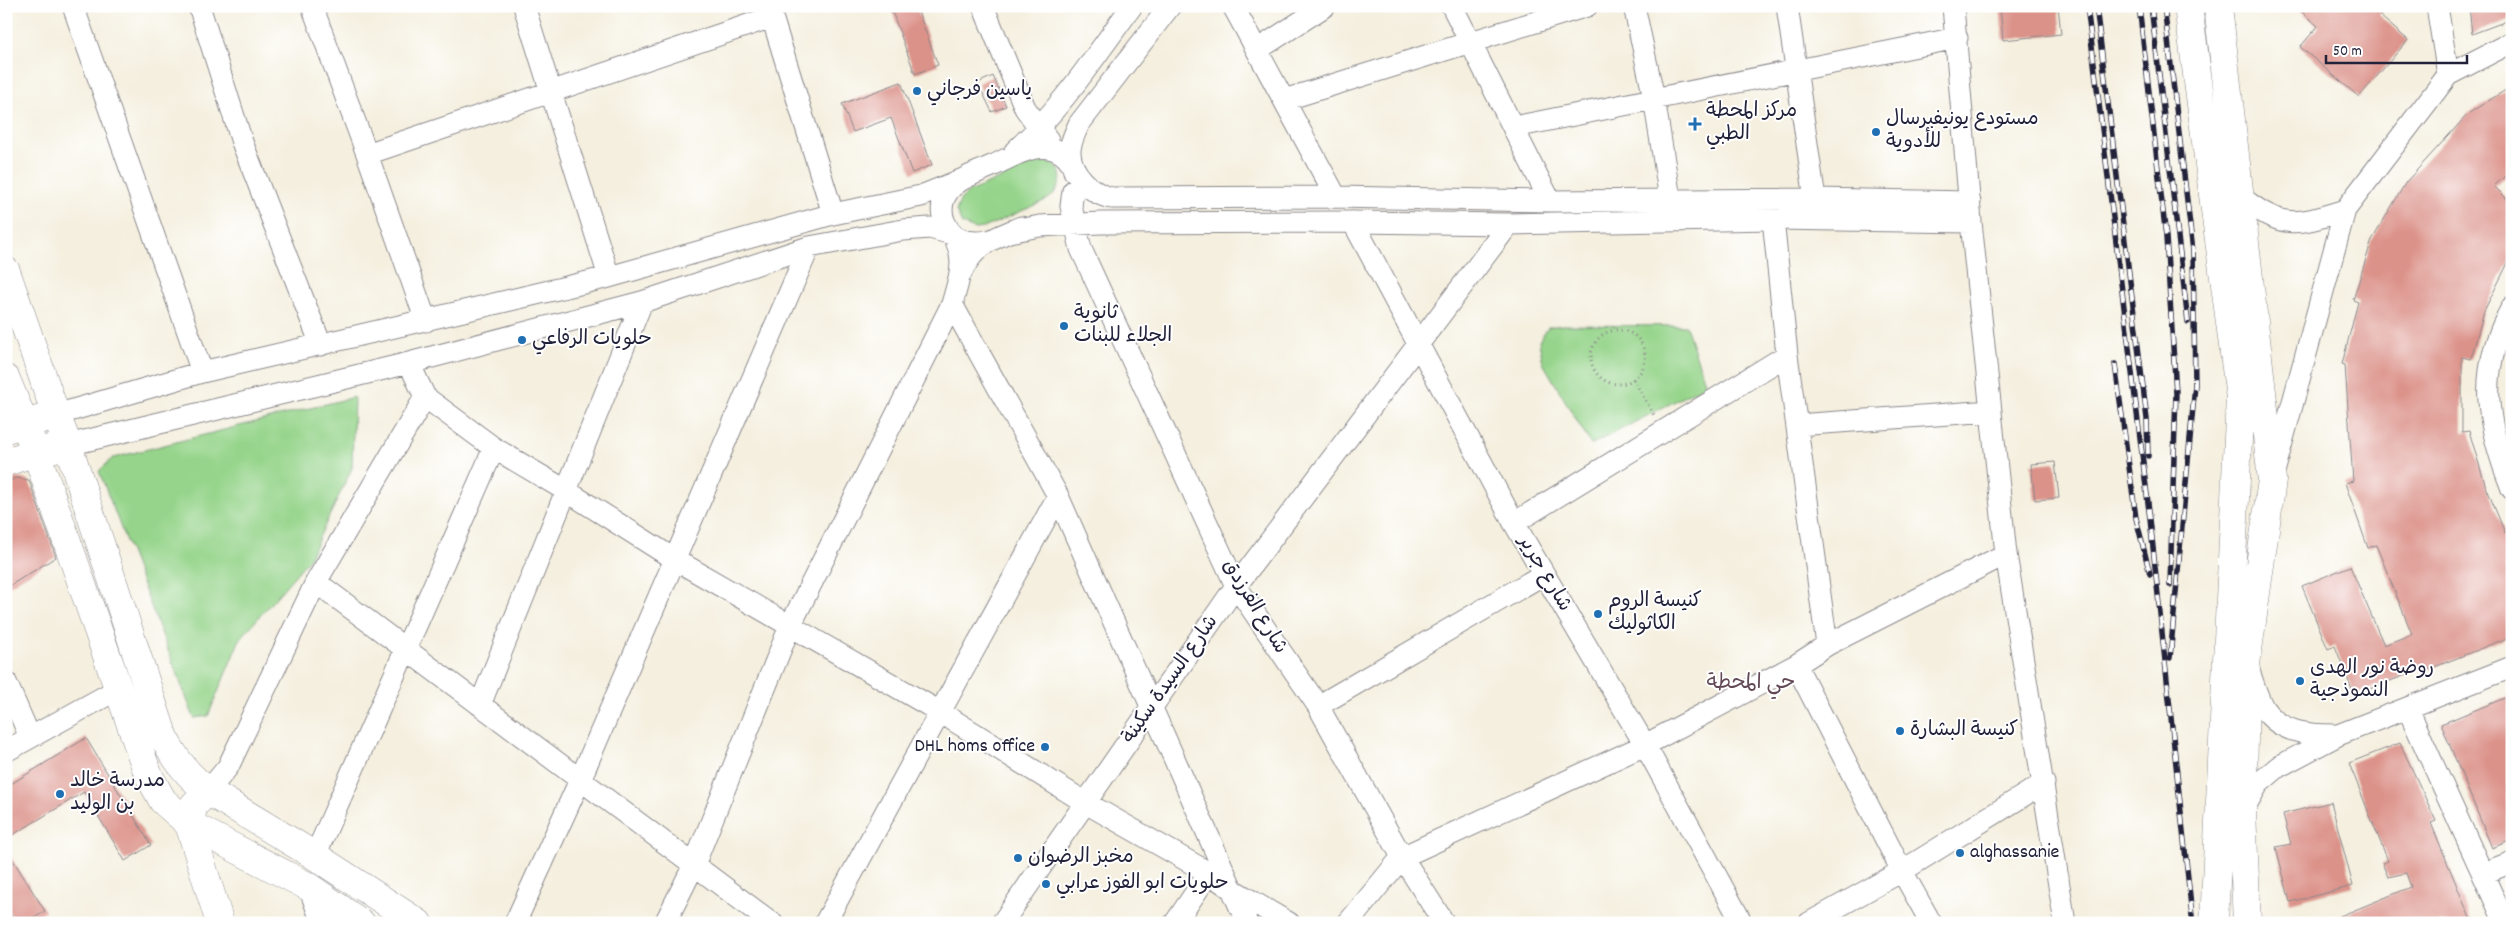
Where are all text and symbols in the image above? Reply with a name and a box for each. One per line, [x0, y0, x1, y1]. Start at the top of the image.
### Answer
scale bar [2326, 32, 2467, 64]
text: 50 m [2333, 41, 2362, 63]
place label: ياسين فرجاني [927, 77, 1032, 106]
marker: ياسين فرجاني [911, 85, 923, 97]
place label: مركز المحطة الطبي [1706, 98, 1797, 150]
place label: مستودع يونيفيرسال للأدوية [1886, 106, 2039, 157]
marker: مركز المحطة الطبي [1688, 117, 1702, 131]
marker: مستودع يونيفيرسال للأدوية [1870, 126, 1882, 138]
place label: ثانوية الجلاء للبنات [1074, 300, 1172, 351]
marker: ثانوية الجلاء للبنات [1058, 320, 1070, 332]
place label: حلويات الرفاعي [532, 326, 652, 355]
marker: حلويات الرفاعي [516, 334, 528, 346]
street label: شارع جرير [1509, 529, 1578, 617]
street label: شارع الفرزدق [1215, 554, 1293, 660]
place label: كنيسة الروم الكاثوليك [1608, 588, 1702, 639]
marker: كنيسة الروم الكاثوليك [1592, 608, 1604, 620]
street label: شارع السيدة سكينة [1116, 610, 1226, 750]
place label: روضة نور الهدى النموذجية [2310, 655, 2434, 706]
district label: حي المحطة [1707, 669, 1795, 700]
marker: روضة نور الهدى النموذجية [2294, 675, 2306, 687]
place label: كنيسة البشارة [1910, 717, 2018, 745]
marker: كنيسة البشارة [1894, 725, 1906, 737]
place label: DHL homs office [915, 733, 1035, 761]
marker: DHL homs office [1039, 741, 1051, 753]
place label: مدرسة خالد بن الوليد [70, 768, 165, 819]
marker: مدرسة خالد بن الوليد [54, 788, 66, 800]
place label: alghassanie [1970, 839, 2060, 867]
place label: مخبز الرضوان [1028, 844, 1134, 872]
marker: alghassanie [1954, 847, 1966, 859]
marker: مخبز الرضوان [1012, 852, 1024, 864]
place label: حلويات ابو الفوز عرابي [1056, 870, 1229, 899]
marker: حلويات ابو الفوز عرابي [1040, 878, 1052, 890]

